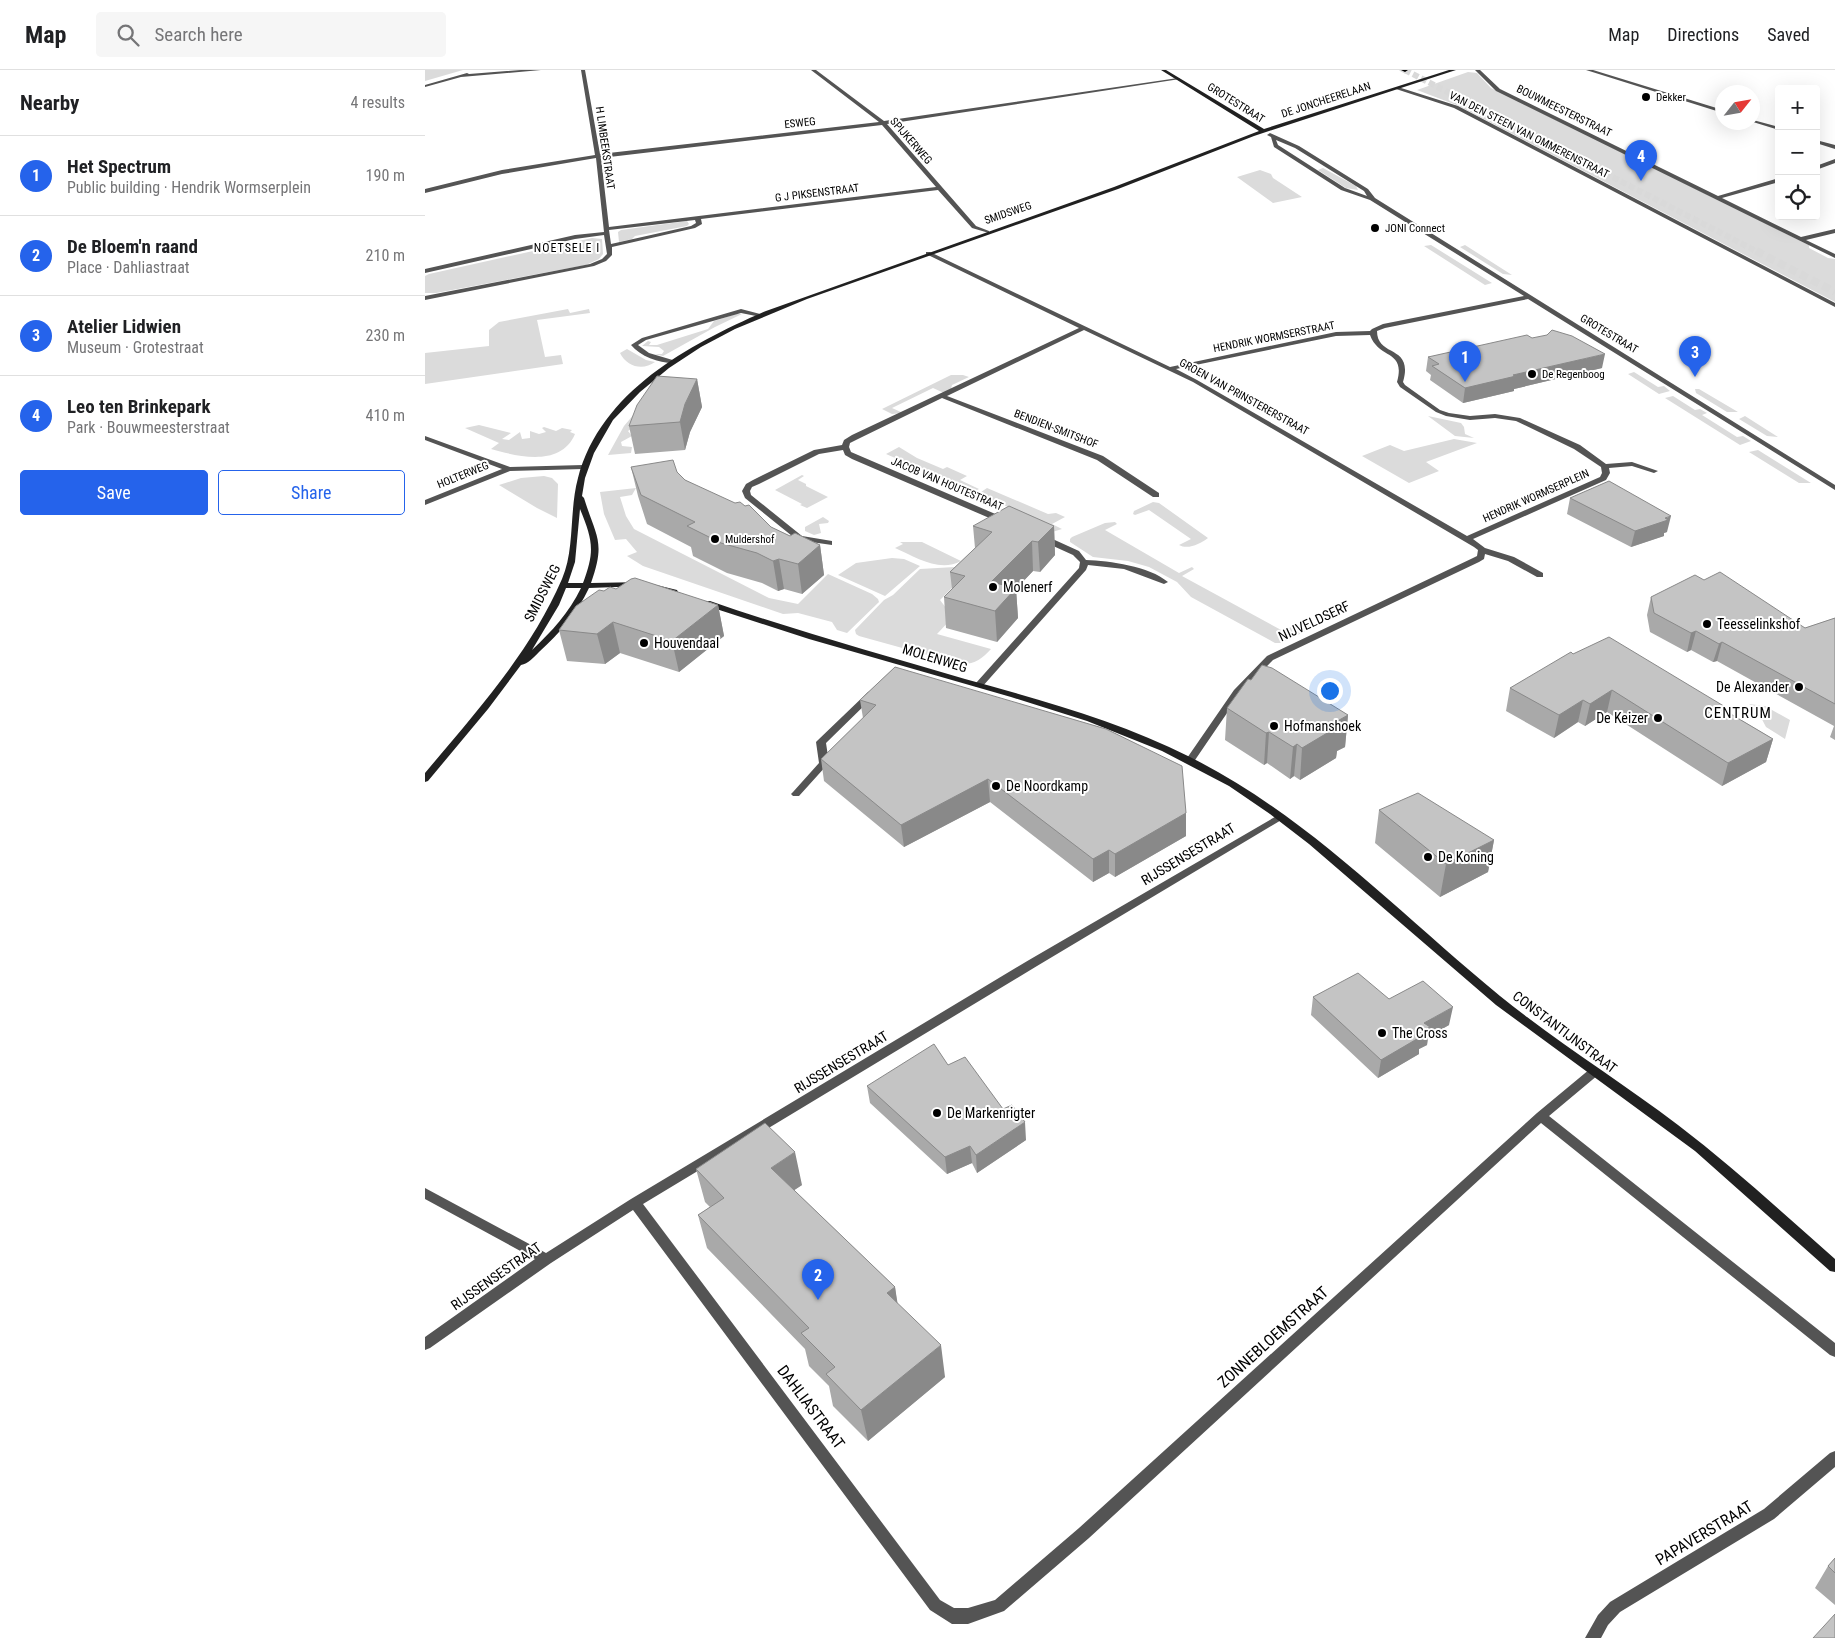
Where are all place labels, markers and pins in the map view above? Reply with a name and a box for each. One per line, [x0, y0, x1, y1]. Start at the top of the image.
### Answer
marker: Dekker [1640, 91, 1652, 103]
place label: Dekker [1656, 91, 1686, 104]
pin: 4 [1625, 140, 1657, 181]
marker: JONI Connect [1369, 222, 1381, 234]
place label: JONI Connect [1385, 222, 1445, 235]
pin: 3 [1679, 336, 1711, 377]
pin: 1 [1449, 341, 1481, 382]
marker: De Regenboog [1526, 368, 1538, 380]
place label: De Regenboog [1542, 368, 1605, 381]
marker: Muldershof [709, 533, 721, 545]
place label: Muldershof [725, 533, 775, 546]
place label: Molenerf [1003, 579, 1053, 595]
marker: Molenerf [987, 581, 999, 593]
place label: Teesselinkshof [1717, 616, 1801, 632]
marker: Teesselinkshof [1701, 618, 1713, 630]
place label: Houvendaal [654, 635, 719, 651]
marker: Houvendaal [638, 637, 650, 649]
place label: De Alexander [1716, 679, 1789, 695]
marker: De Alexander [1793, 681, 1805, 693]
place label: De Keizer [1596, 710, 1648, 726]
marker: De Keizer [1652, 712, 1664, 724]
place label: Hofmanshoek [1284, 718, 1362, 734]
marker: Hofmanshoek [1268, 720, 1280, 732]
place label: De Noordkamp [1006, 778, 1088, 794]
marker: De Noordkamp [990, 780, 1002, 792]
place label: De Koning [1438, 849, 1494, 865]
marker: De Koning [1422, 851, 1434, 863]
place label: The Cross [1392, 1025, 1448, 1041]
marker: The Cross [1376, 1027, 1388, 1039]
place label: De Markenrigter [947, 1105, 1035, 1121]
marker: De Markenrigter [931, 1107, 943, 1119]
pin: 2 [802, 1259, 834, 1300]

